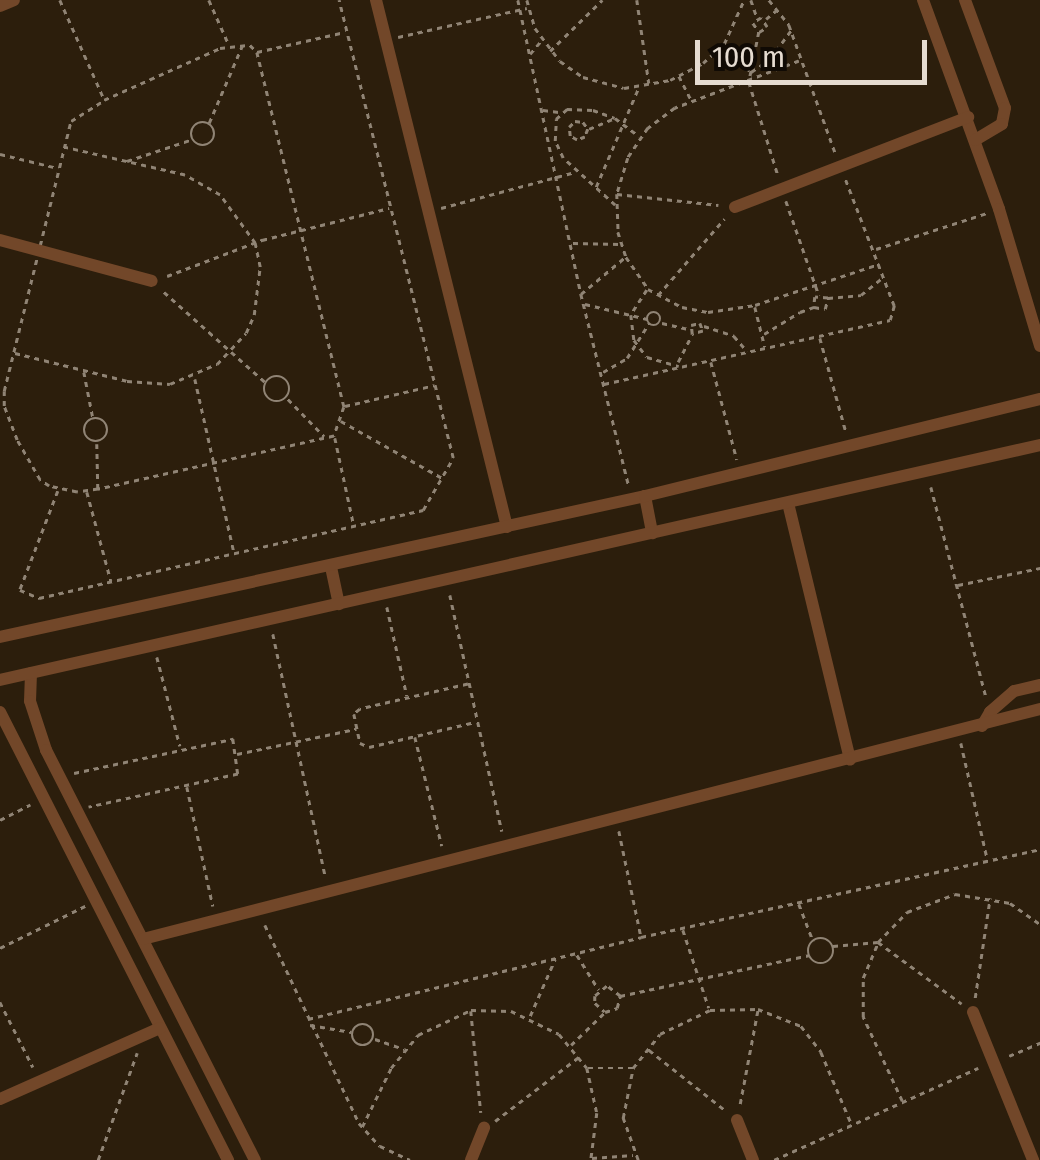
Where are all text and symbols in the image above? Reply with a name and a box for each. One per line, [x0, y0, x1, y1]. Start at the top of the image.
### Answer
scale bar [700, 20, 932, 82]
text: 100 m [712, 39, 785, 75]

